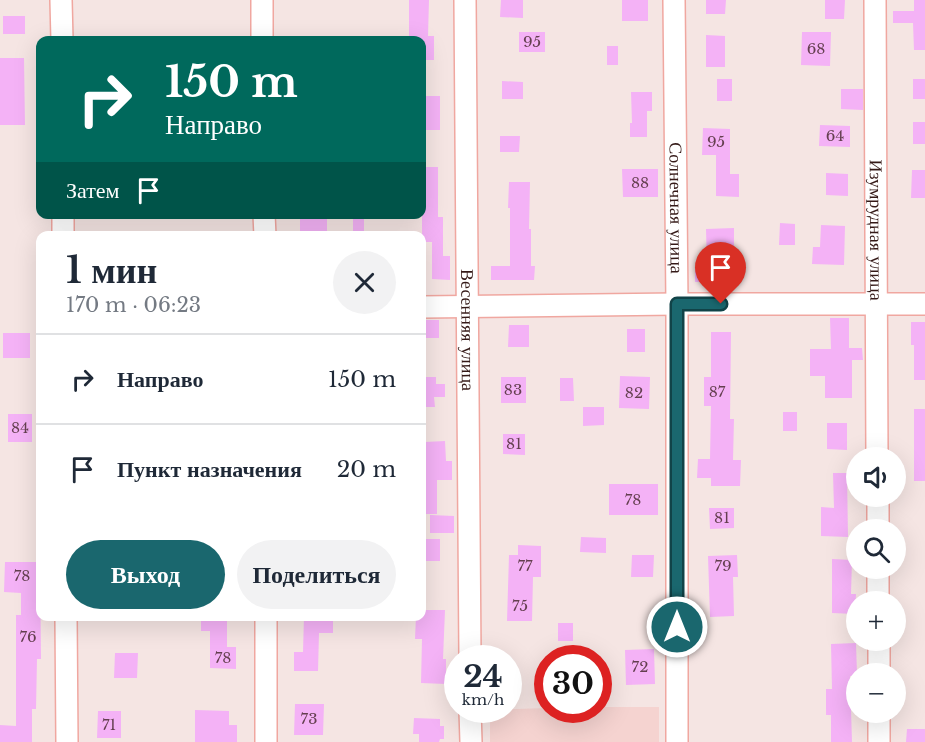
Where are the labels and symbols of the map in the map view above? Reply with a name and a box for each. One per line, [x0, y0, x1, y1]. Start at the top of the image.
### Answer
house number: 95 [523, 32, 541, 51]
house number: 68 [807, 39, 825, 58]
house number: 64 [826, 126, 844, 145]
house number: 95 [707, 132, 725, 151]
street label: Солнечная улица [664, 142, 688, 274]
street label: Изумрудная улица [865, 159, 887, 301]
house number: 88 [631, 173, 649, 192]
pin [695, 242, 746, 304]
street label: Весенняя улица [456, 269, 479, 391]
house number: 83 [504, 380, 522, 399]
house number: 87 [709, 382, 726, 401]
house number: 82 [625, 383, 643, 402]
house number: 84 [11, 418, 29, 437]
house number: 81 [506, 434, 522, 453]
house number: 78 [625, 490, 641, 509]
house number: 81 [714, 508, 730, 527]
house number: 77 [517, 556, 533, 575]
house number: 79 [714, 556, 732, 575]
house number: 78 [14, 566, 30, 585]
position arrow [645, 595, 709, 659]
house number: 75 [512, 596, 528, 615]
house number: 76 [19, 627, 37, 646]
speed limit sign: 30 [534, 645, 612, 723]
house number: 78 [215, 648, 231, 667]
house number: 72 [632, 657, 648, 676]
house number: 73 [301, 709, 317, 728]
house number: 71 [102, 715, 116, 734]

